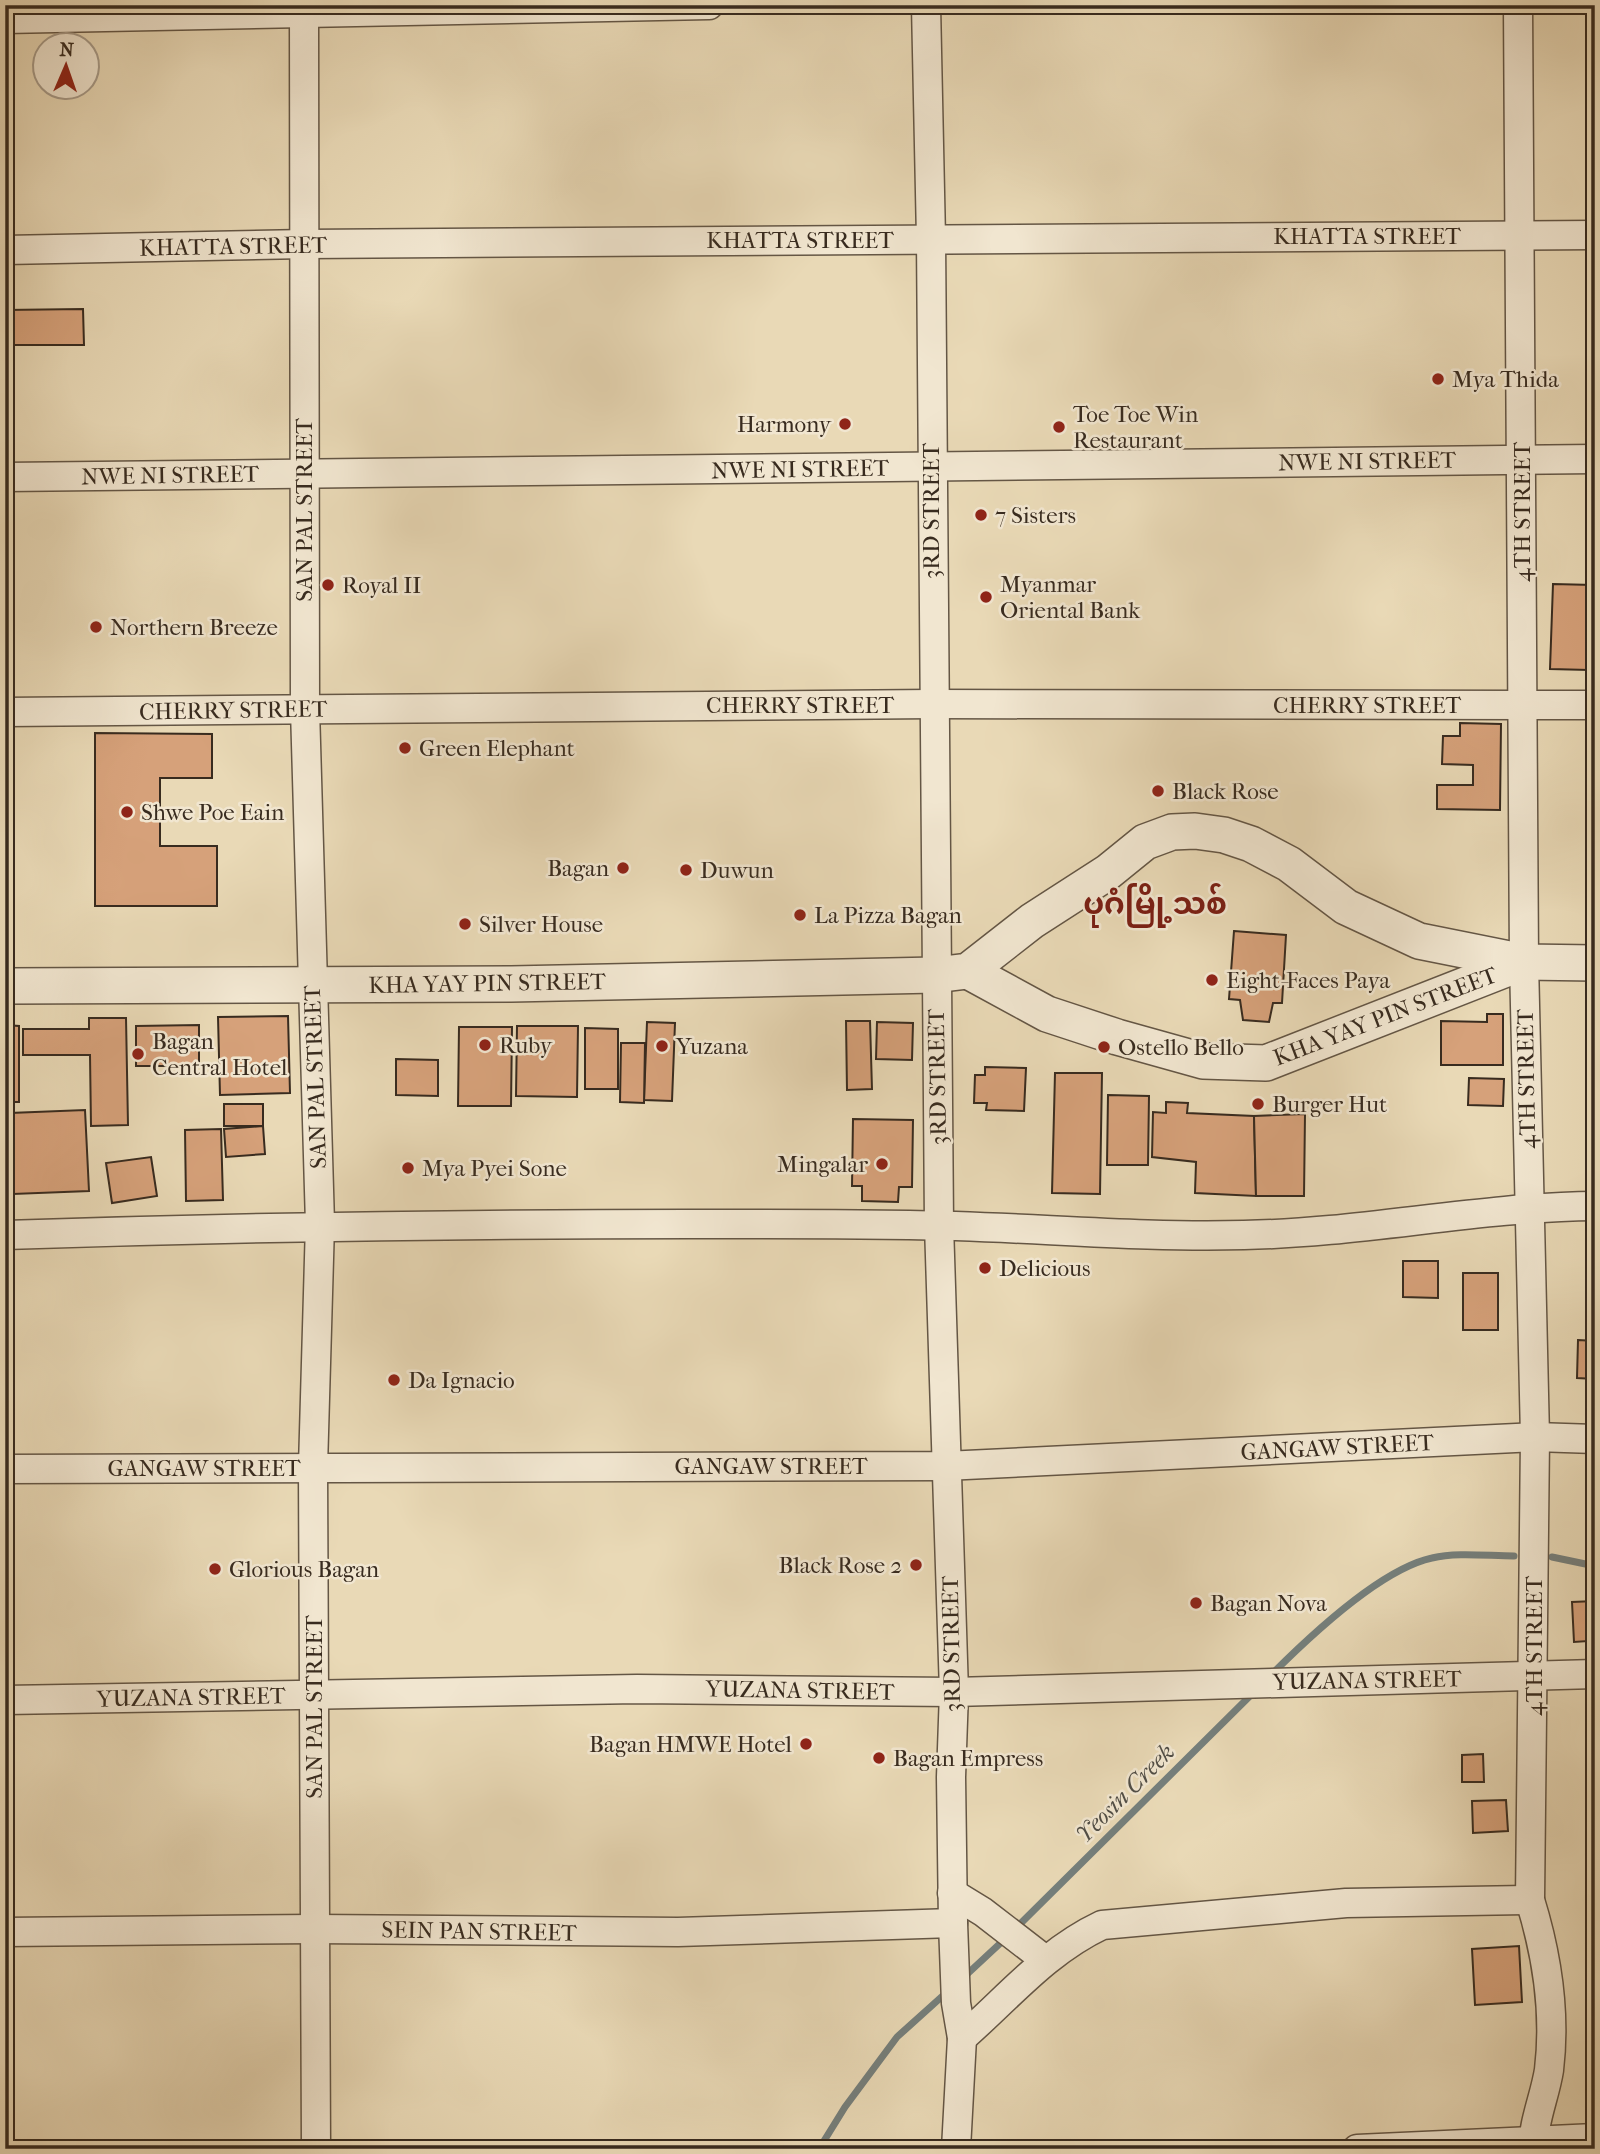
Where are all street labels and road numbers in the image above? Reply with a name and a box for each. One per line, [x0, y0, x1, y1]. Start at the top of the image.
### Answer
street label: KHATTA STREET [1273, 223, 1461, 250]
street label: KHATTA STREET [706, 227, 894, 254]
street label: KHATTA STREET [139, 231, 328, 262]
street label: SAN PAL STREET [291, 418, 318, 602]
street label: 3RD STREET [918, 442, 945, 579]
street label: 4TH STREET [1509, 442, 1536, 582]
street label: NWE NI STREET [1278, 446, 1457, 477]
street label: NWE NI STREET [711, 454, 890, 485]
street label: NWE NI STREET [81, 460, 260, 491]
street label: CHERRY STREET [706, 692, 894, 719]
street label: CHERRY STREET [1273, 692, 1461, 719]
street label: CHERRY STREET [139, 695, 328, 726]
street label: KHA YAY PIN STREET [1270, 961, 1501, 1072]
street label: KHA YAY PIN STREET [368, 968, 606, 999]
street label: SAN PAL STREET [299, 984, 332, 1169]
street label: 3RD STREET [923, 1008, 952, 1145]
street label: 4TH STREET [1512, 1008, 1541, 1149]
street label: GANGAW STREET [1240, 1429, 1435, 1466]
street label: GANGAW STREET [674, 1453, 868, 1480]
street label: GANGAW STREET [107, 1455, 301, 1482]
street label: 3RD STREET [937, 1575, 966, 1712]
street label: 4TH STREET [1521, 1576, 1548, 1716]
street label: SAN PAL STREET [301, 1615, 328, 1799]
street label: YUZANA STREET [1271, 1665, 1462, 1696]
street label: YUZANA STREET [704, 1675, 895, 1706]
street label: YUZANA STREET [95, 1682, 286, 1713]
street label: SEIN PAN STREET [381, 1916, 577, 1947]

